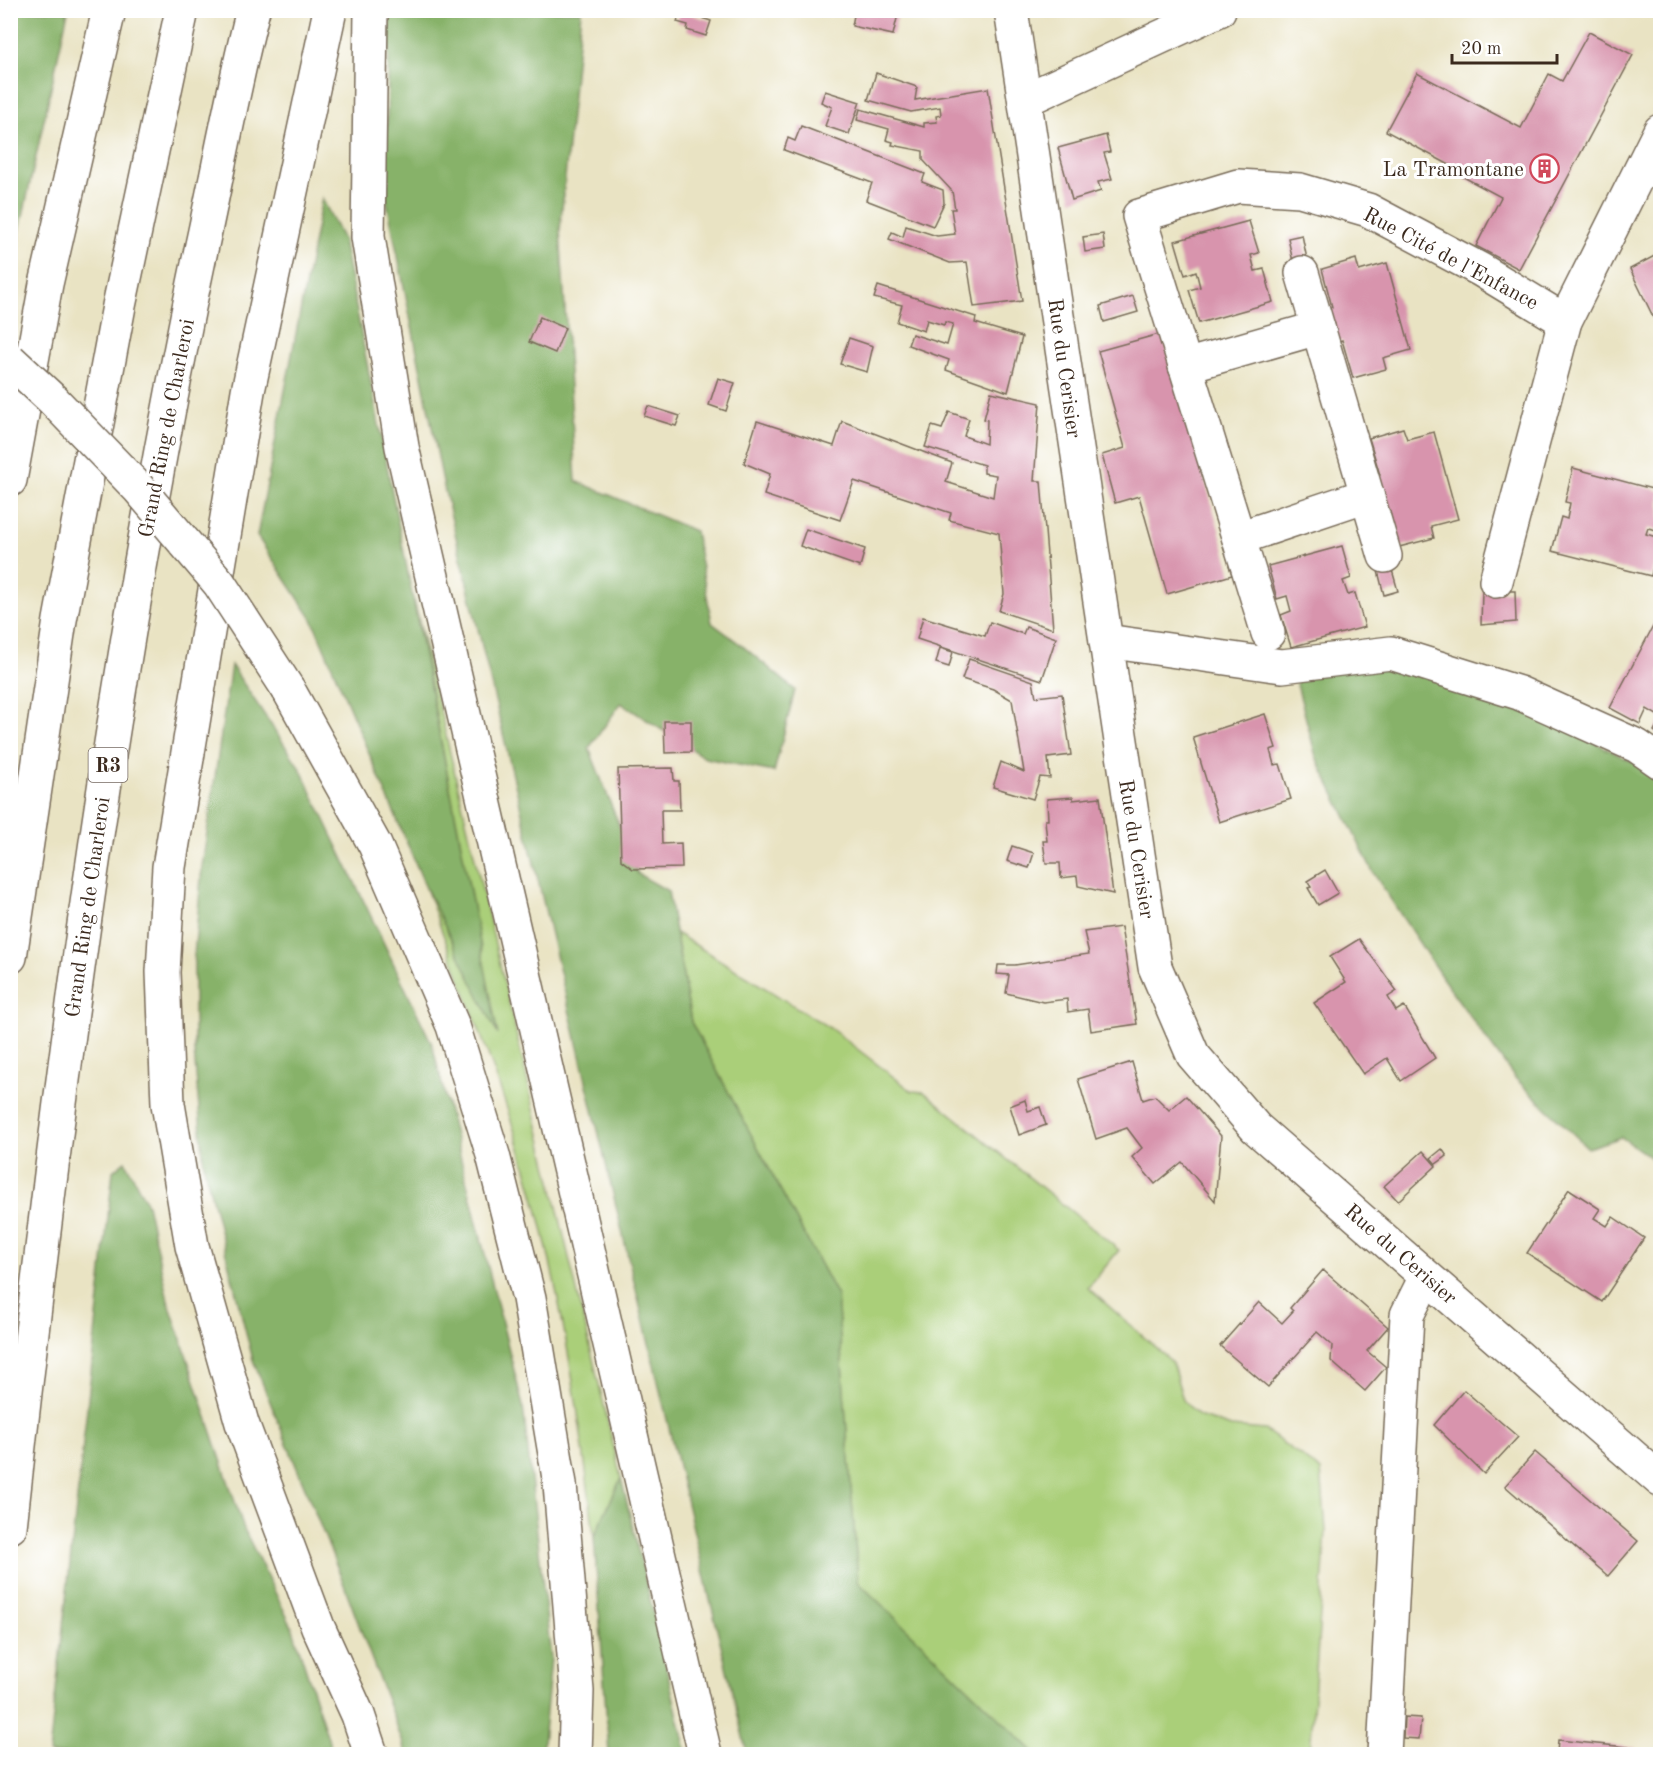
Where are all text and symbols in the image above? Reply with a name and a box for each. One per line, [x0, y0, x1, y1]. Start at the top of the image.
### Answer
scale bar [1452, 27, 1557, 65]
text: 20 m [1461, 40, 1501, 58]
building icon: La Tramontane [1529, 153, 1561, 185]
place label: La Tramontane [1383, 160, 1524, 181]
street label: Rue Cité de l'Enfance [1359, 204, 1541, 314]
street label: Rue du Cerisier [1043, 297, 1084, 440]
street label: Grand Ring de Charleroi [136, 317, 199, 540]
road number: R3 [88, 748, 128, 782]
street label: Rue du Cerisier [1114, 778, 1157, 921]
street label: Grand Ring de Charleroi [63, 796, 114, 1019]
street label: Rue du Cerisier [1340, 1201, 1460, 1310]

